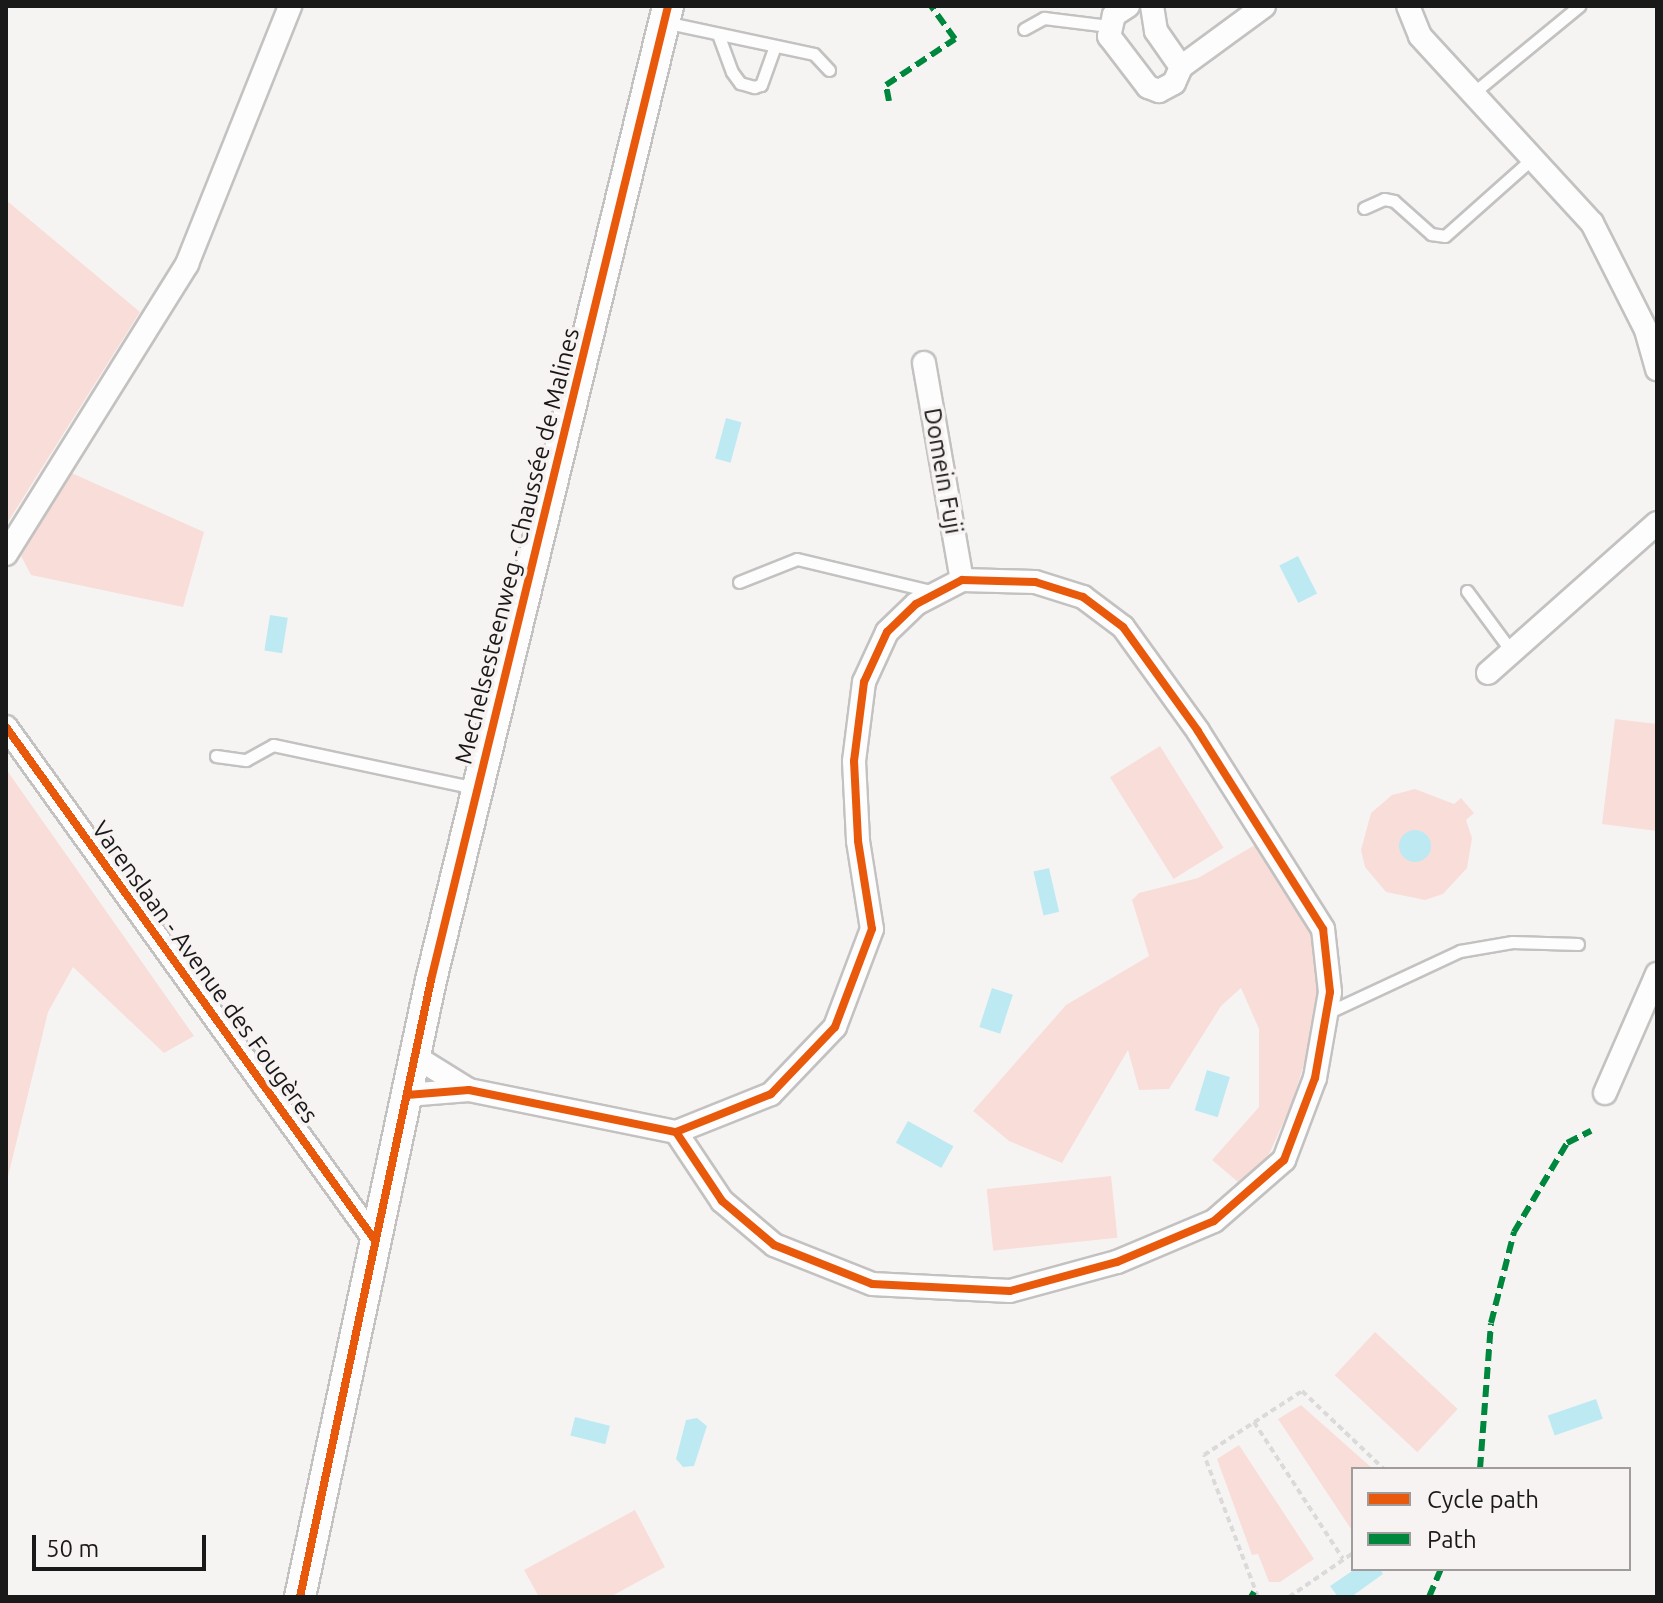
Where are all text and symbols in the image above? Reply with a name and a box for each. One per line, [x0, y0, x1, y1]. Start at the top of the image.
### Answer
street label: Mechelsesteenweg - Chaussée de Malines [449, 325, 585, 767]
street label: Domein Fuji [918, 406, 968, 536]
street label: Varenslaan - Avenue des Fougères [86, 816, 324, 1128]
legend [1351, 1467, 1631, 1571]
text: Cycle path [1427, 1486, 1539, 1513]
scale bar [36, 1519, 210, 1569]
text: Path [1427, 1526, 1477, 1553]
text: 50 m [46, 1535, 99, 1562]

